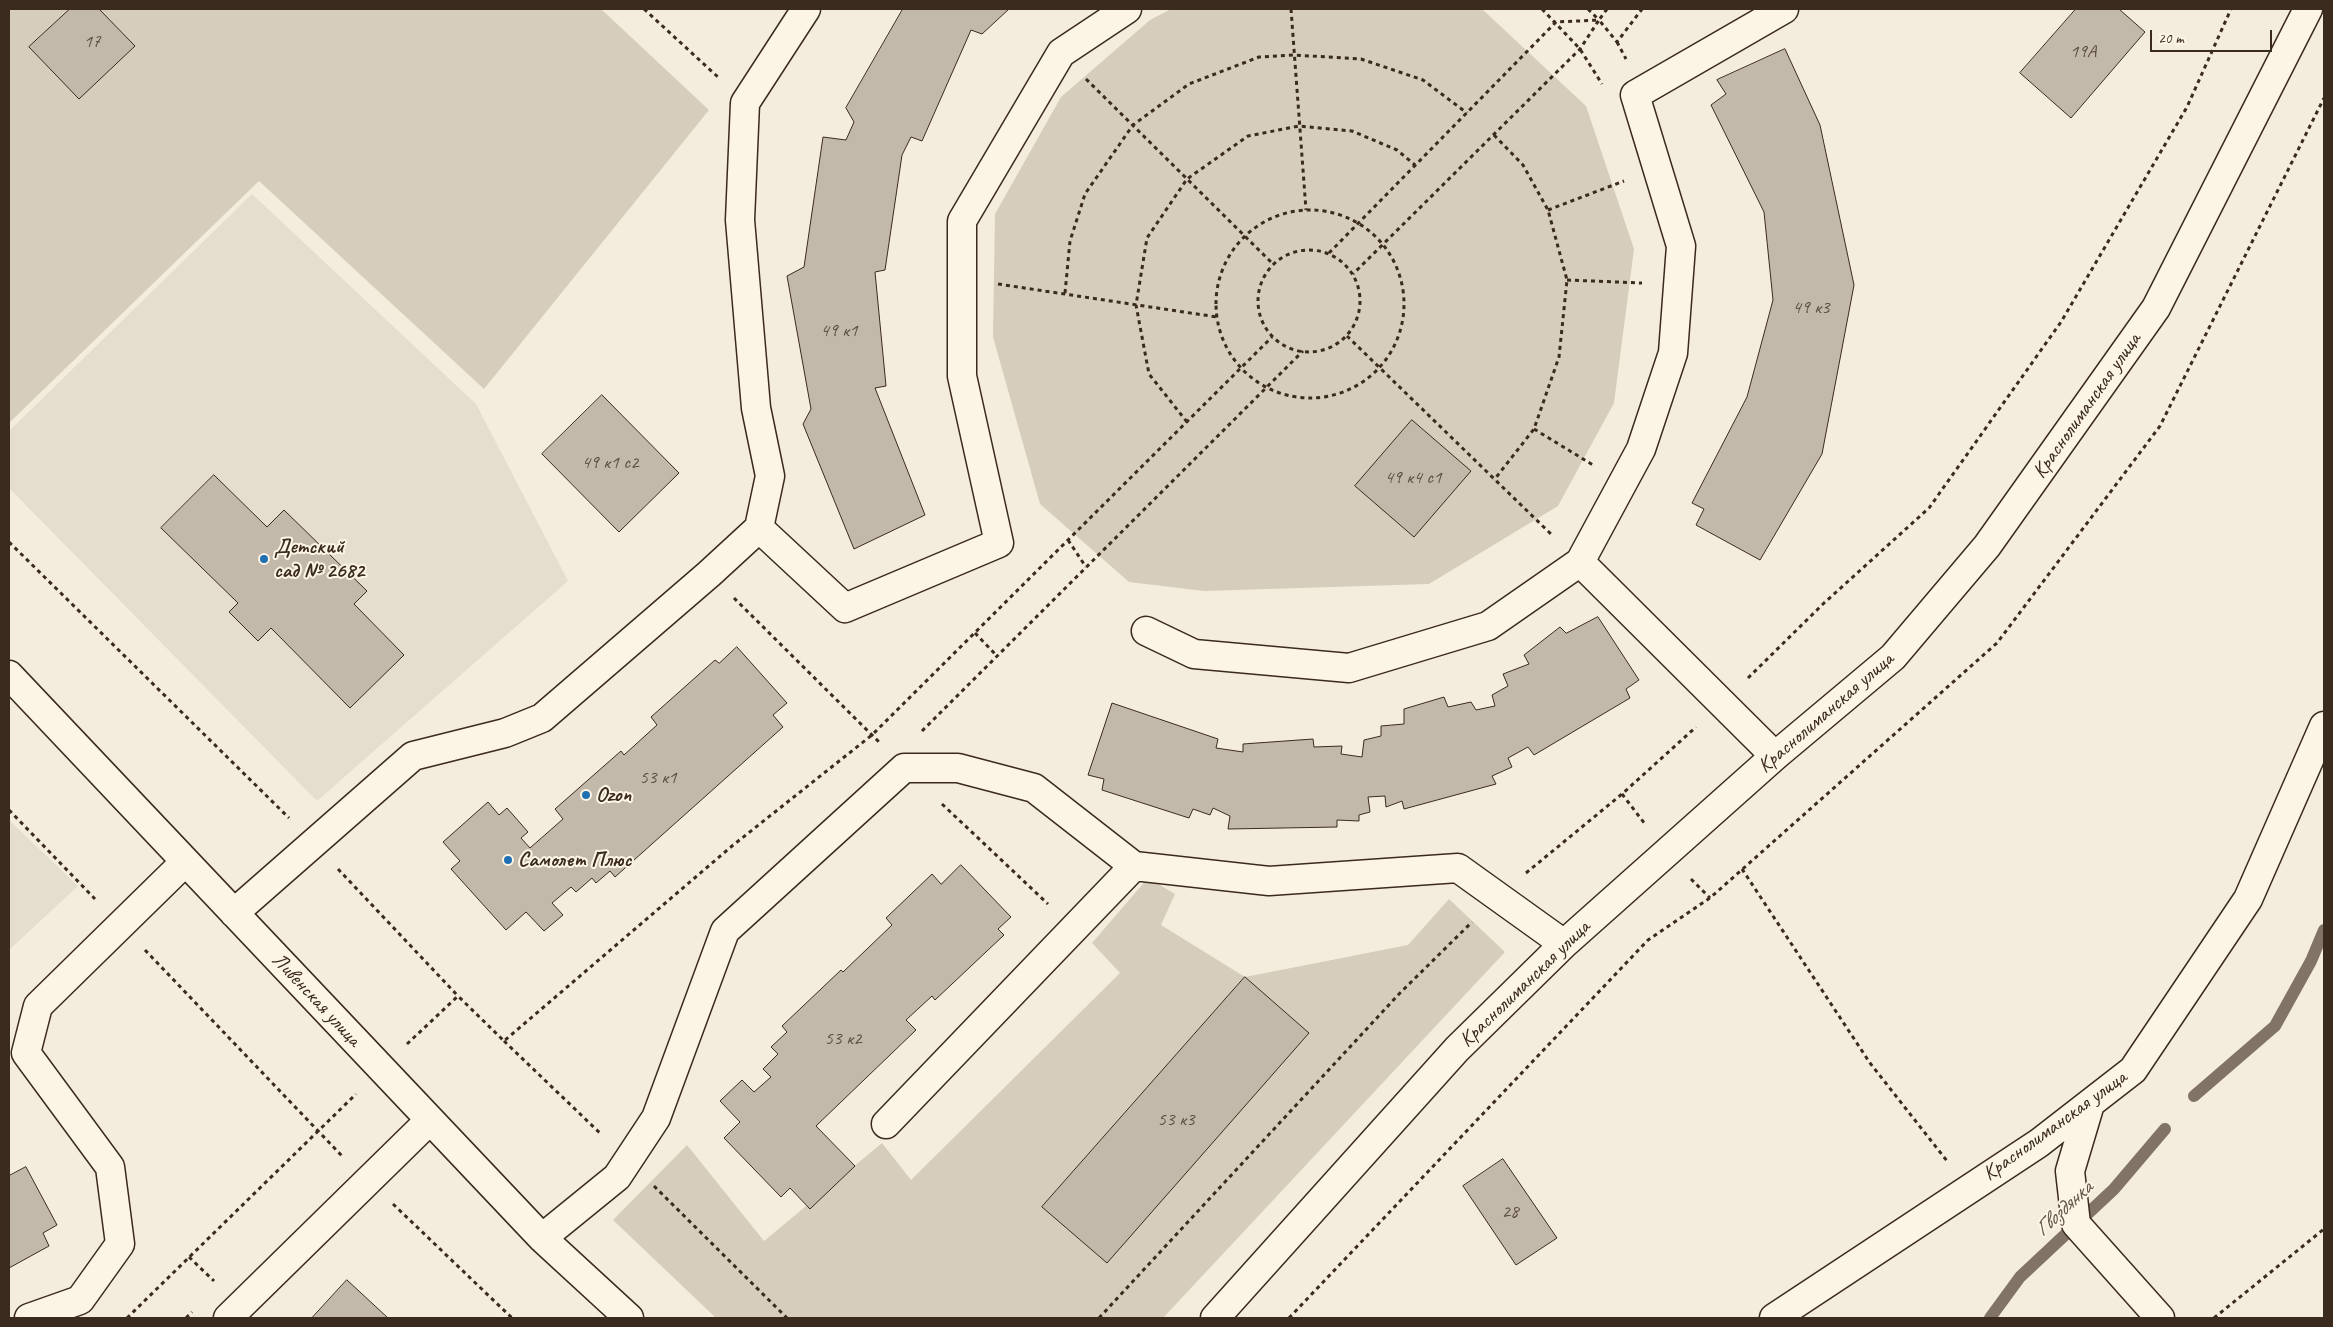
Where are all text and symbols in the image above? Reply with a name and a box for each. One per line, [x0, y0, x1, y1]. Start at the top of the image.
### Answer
scale bar [2153, 20, 2276, 52]
text: 20 m [2158, 29, 2184, 48]
house number: 17 [83, 31, 101, 53]
house number: 19А [2070, 41, 2096, 63]
house number: 49 к3 [1792, 297, 1830, 319]
house number: 49 к1 [820, 320, 858, 342]
street label: Краснолиманская улица [2027, 328, 2147, 484]
house number: 49 к1 с2 [581, 452, 639, 474]
house number: 49 к4 с1 [1384, 467, 1442, 489]
place label: Детский сад № 2682 [274, 534, 364, 584]
marker: Детский сад № 2682 [258, 553, 270, 565]
street label: Краснолиманская улица [1753, 647, 1899, 779]
house number: 53 к1 [639, 767, 677, 789]
place label: Ozon [596, 782, 631, 808]
marker: Ozon [580, 789, 592, 801]
place label: Самолет Плюс [518, 847, 631, 873]
marker: Самолет Плюс [502, 854, 514, 866]
street label: Краснолиманская улица [1454, 915, 1596, 1053]
street label: Ливенская улица [266, 948, 366, 1052]
house number: 53 к2 [824, 1028, 862, 1050]
street label: Краснолиманская улица [1978, 1065, 2132, 1187]
house number: 53 к3 [1157, 1109, 1195, 1131]
water label: Гвоздянка [2029, 1176, 2099, 1242]
house number: 28 [1501, 1201, 1519, 1223]

